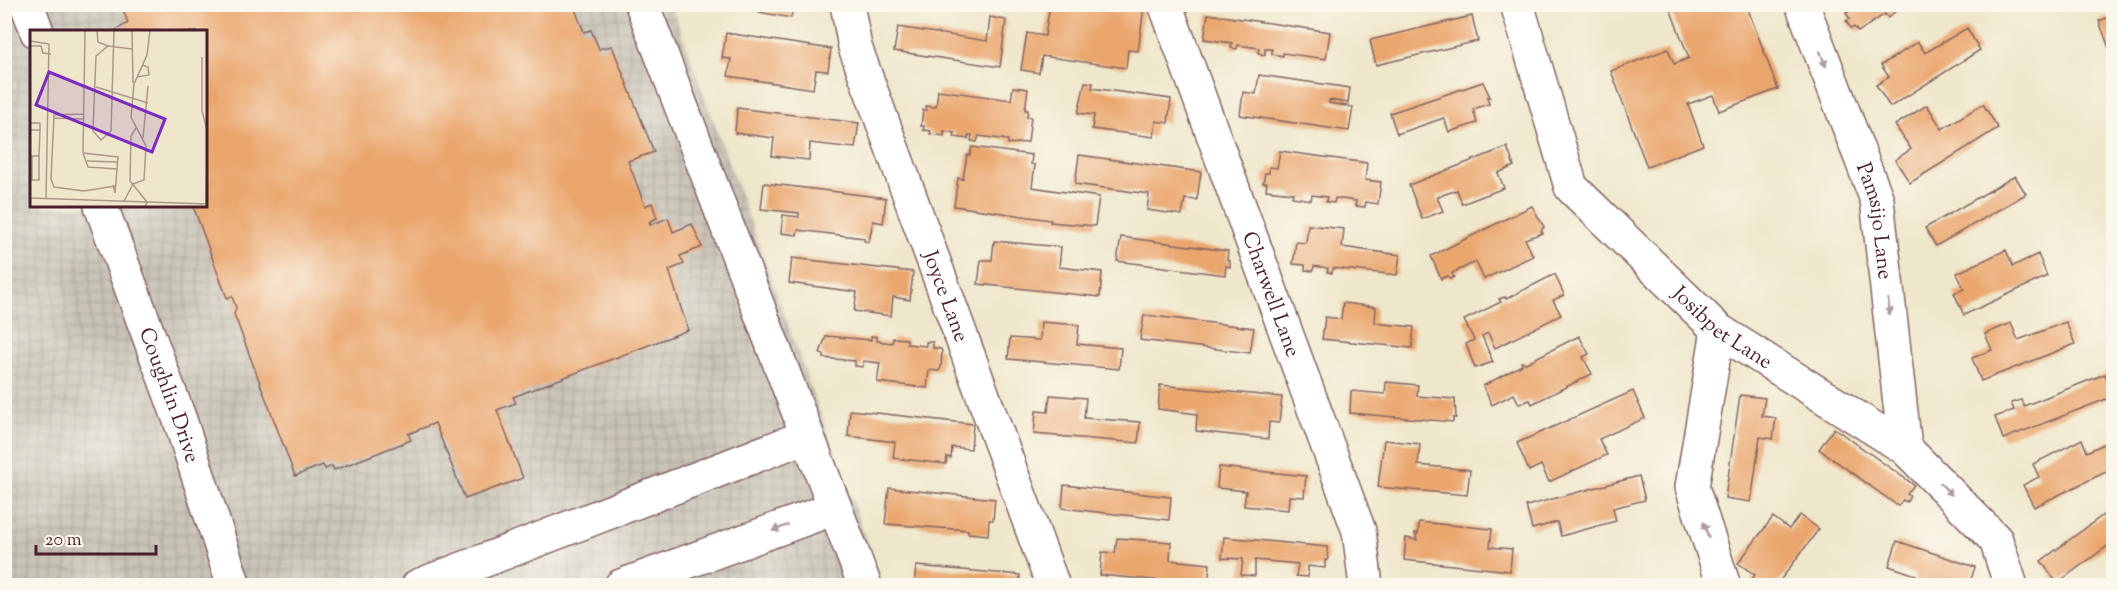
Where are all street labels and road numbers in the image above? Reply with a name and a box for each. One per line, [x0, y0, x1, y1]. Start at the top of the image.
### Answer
street label: Pamsijo Lane [1847, 159, 1899, 281]
street label: Charwell Lane [1233, 228, 1307, 362]
street label: Joyce Lane [914, 246, 975, 347]
street label: Josibpet Lane [1664, 280, 1778, 378]
street label: Coughlin Drive [130, 324, 206, 467]

